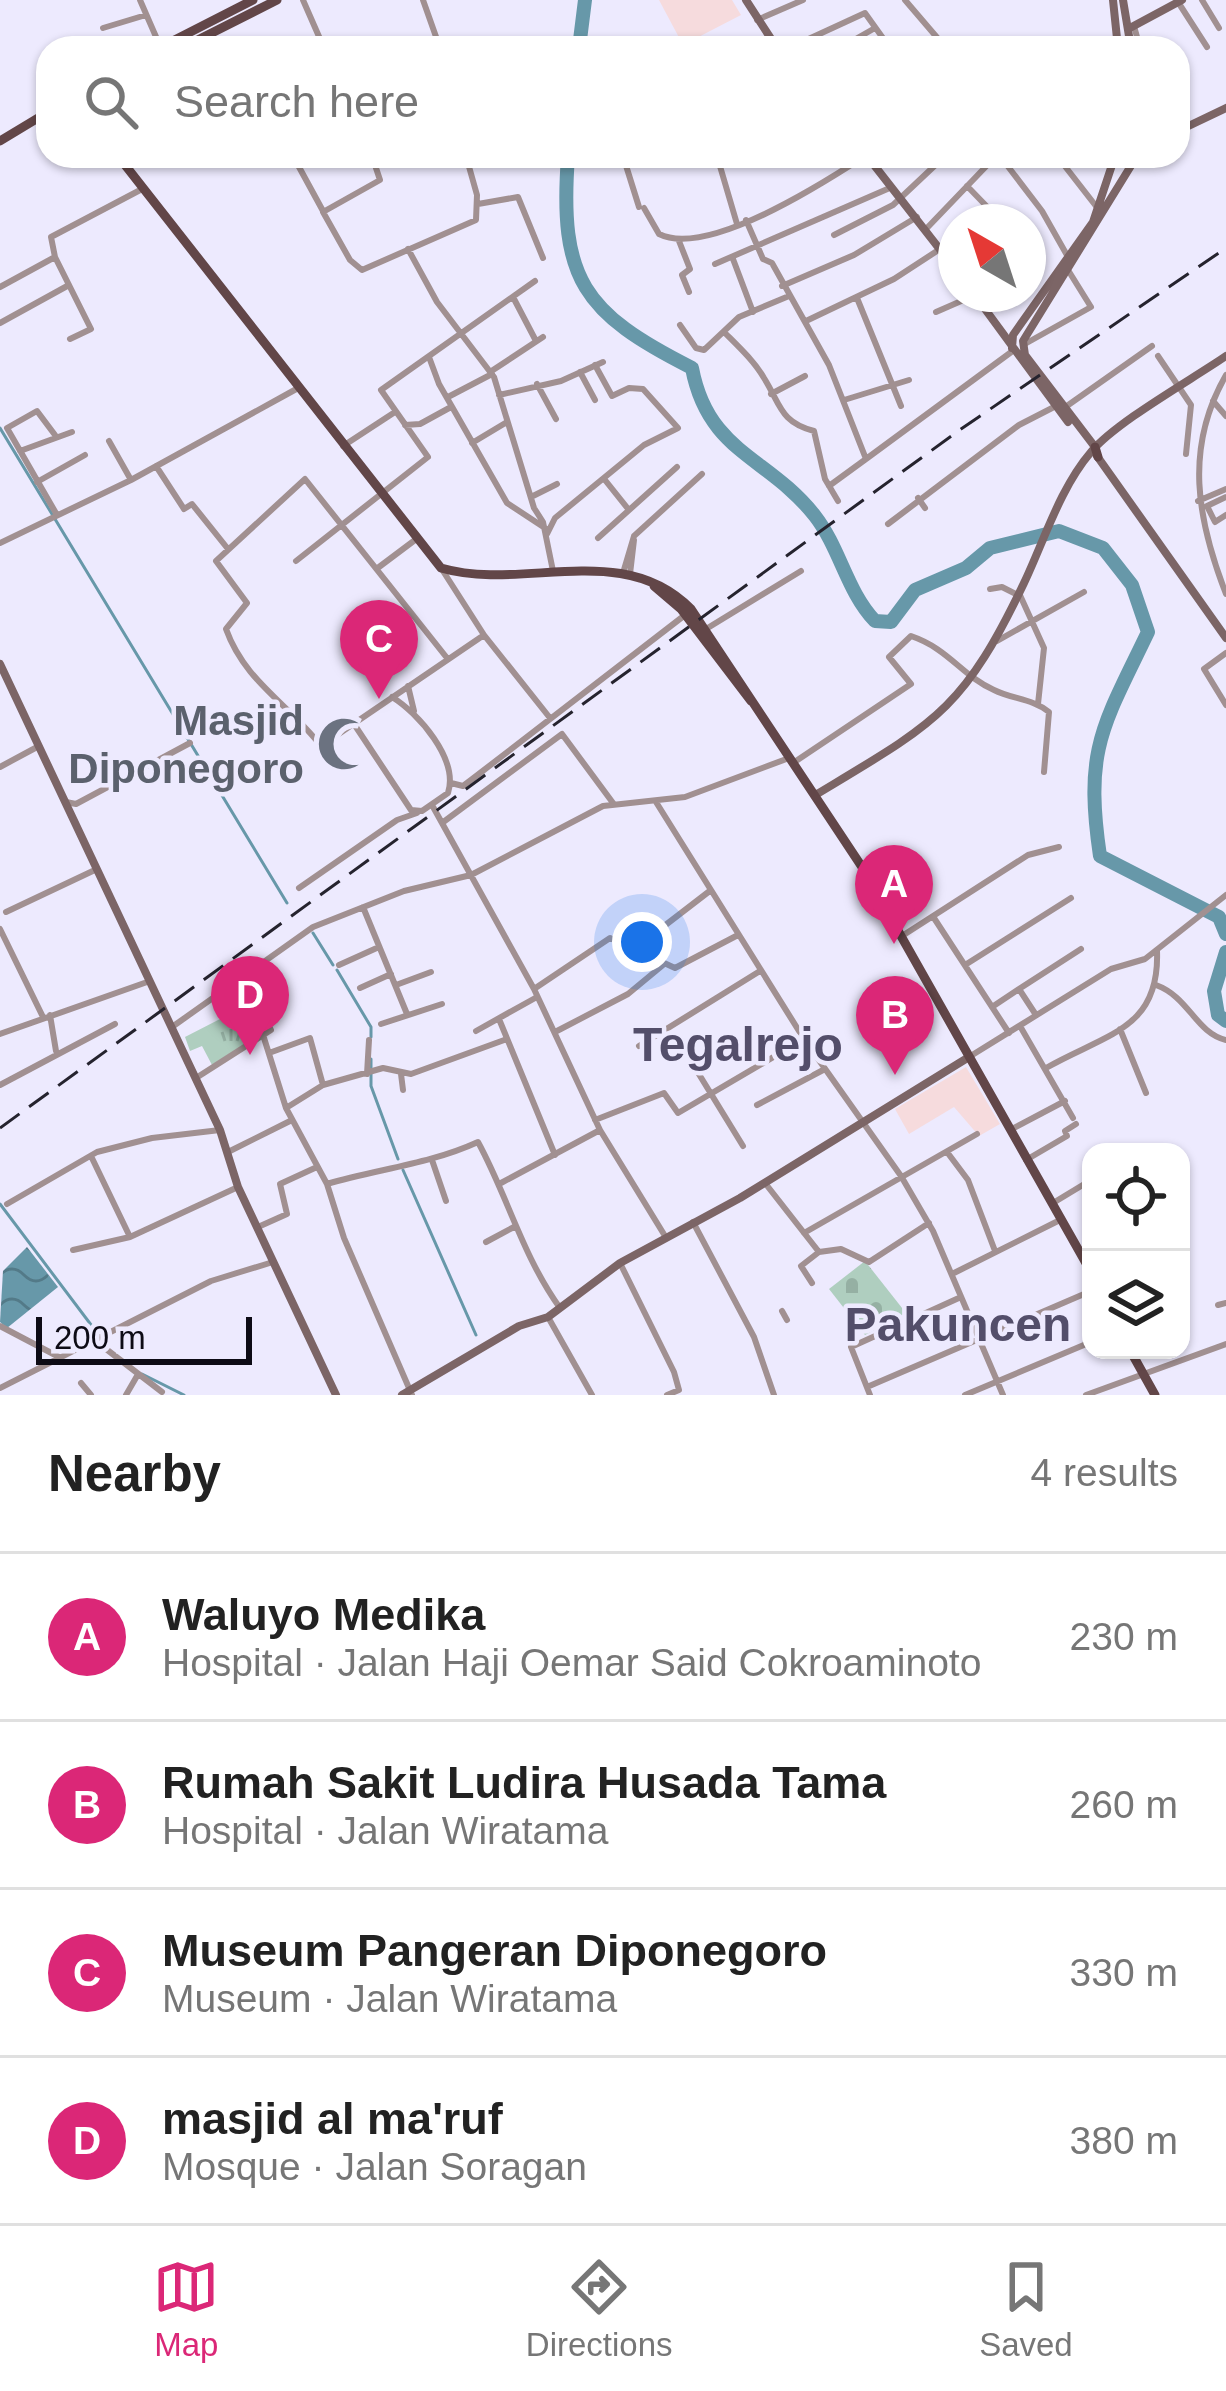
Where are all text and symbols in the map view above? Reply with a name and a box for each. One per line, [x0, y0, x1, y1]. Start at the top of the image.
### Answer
search box [36, 36, 1190, 168]
icon: search [78, 69, 144, 135]
text: Search here [174, 76, 419, 127]
north arrow [938, 204, 1046, 312]
pin: C [340, 600, 418, 699]
place label: Masjid Diponegoro [68, 697, 304, 792]
mosque icon: Masjid Diponegoro [315, 715, 373, 773]
pin: A [855, 845, 933, 944]
your location [612, 912, 672, 972]
pin: D [211, 956, 289, 1055]
pin: B [856, 976, 934, 1075]
district label: Tegalrejo [633, 1018, 843, 1071]
map controls [1082, 1143, 1190, 1359]
button: locate [1082, 1143, 1190, 1251]
button: layers [1082, 1251, 1190, 1359]
district label: Pakuncen [845, 1298, 1071, 1351]
scale bar [36, 1311, 252, 1364]
text: 200 m [54, 1319, 146, 1356]
text: Nearby [48, 1445, 221, 1502]
text: 4 results [1031, 1451, 1178, 1494]
text: Waluyo Medika [162, 1589, 485, 1640]
text: A [73, 1615, 101, 1658]
text: 230 m [1070, 1615, 1178, 1658]
text: Hospital · Jalan Haji Oemar Said Cokroaminoto [162, 1641, 981, 1684]
text: Rumah Sakit Ludira Husada Tama [162, 1757, 886, 1808]
text: B [73, 1783, 101, 1826]
text: 260 m [1070, 1783, 1178, 1826]
text: Hospital · Jalan Wiratama [162, 1809, 608, 1852]
text: Museum Pangeran Diponegoro [162, 1925, 827, 1976]
text: C [73, 1951, 101, 1994]
text: 330 m [1070, 1951, 1178, 1994]
text: Museum · Jalan Wiratama [162, 1977, 617, 2020]
text: masjid al ma'ruf [162, 2093, 503, 2144]
text: D [73, 2119, 101, 2162]
text: 380 m [1070, 2119, 1178, 2162]
text: Mosque · Jalan Soragan [162, 2145, 587, 2188]
tab: Map [153, 2254, 219, 2364]
tab: Directions [526, 2254, 673, 2364]
tab: Saved [979, 2254, 1073, 2364]

